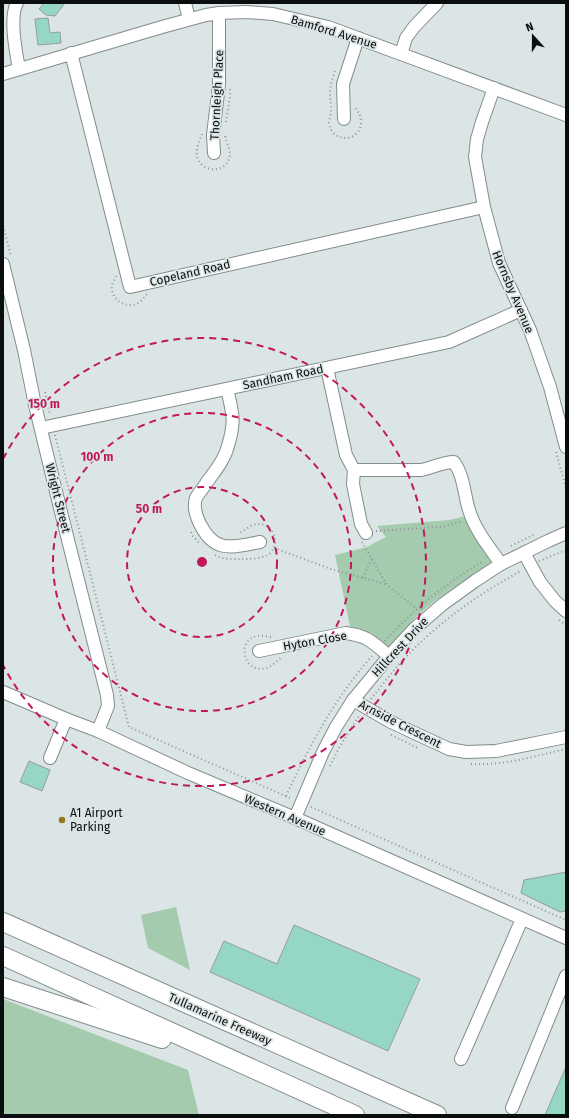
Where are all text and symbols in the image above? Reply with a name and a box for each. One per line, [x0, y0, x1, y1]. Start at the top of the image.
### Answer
street label: Bamford Avenue [289, 12, 379, 52]
north arrow [513, 16, 553, 56]
text: N [524, 20, 535, 35]
street label: Thornleigh Place [208, 49, 226, 141]
street label: Hornsby Avenue [489, 249, 537, 335]
street label: Copeland Road [148, 257, 232, 289]
street label: Sandham Road [241, 362, 325, 392]
text: 150 m [28, 397, 60, 411]
text: 100 m [81, 450, 113, 464]
street label: Wright Street [43, 462, 74, 535]
text: 50 m [136, 502, 162, 516]
centre of rings [195, 555, 209, 569]
street label: Hillcrest Drive [369, 614, 431, 680]
street label: Hyton Close [282, 628, 348, 654]
street label: Arnside Crescent [356, 697, 444, 751]
street label: Western Avenue [242, 791, 328, 839]
place label: A1 Airport Parking [70, 806, 123, 834]
marker: A1 Airport Parking [57, 815, 67, 825]
street label: Tullamarine Freeway [166, 990, 274, 1048]

